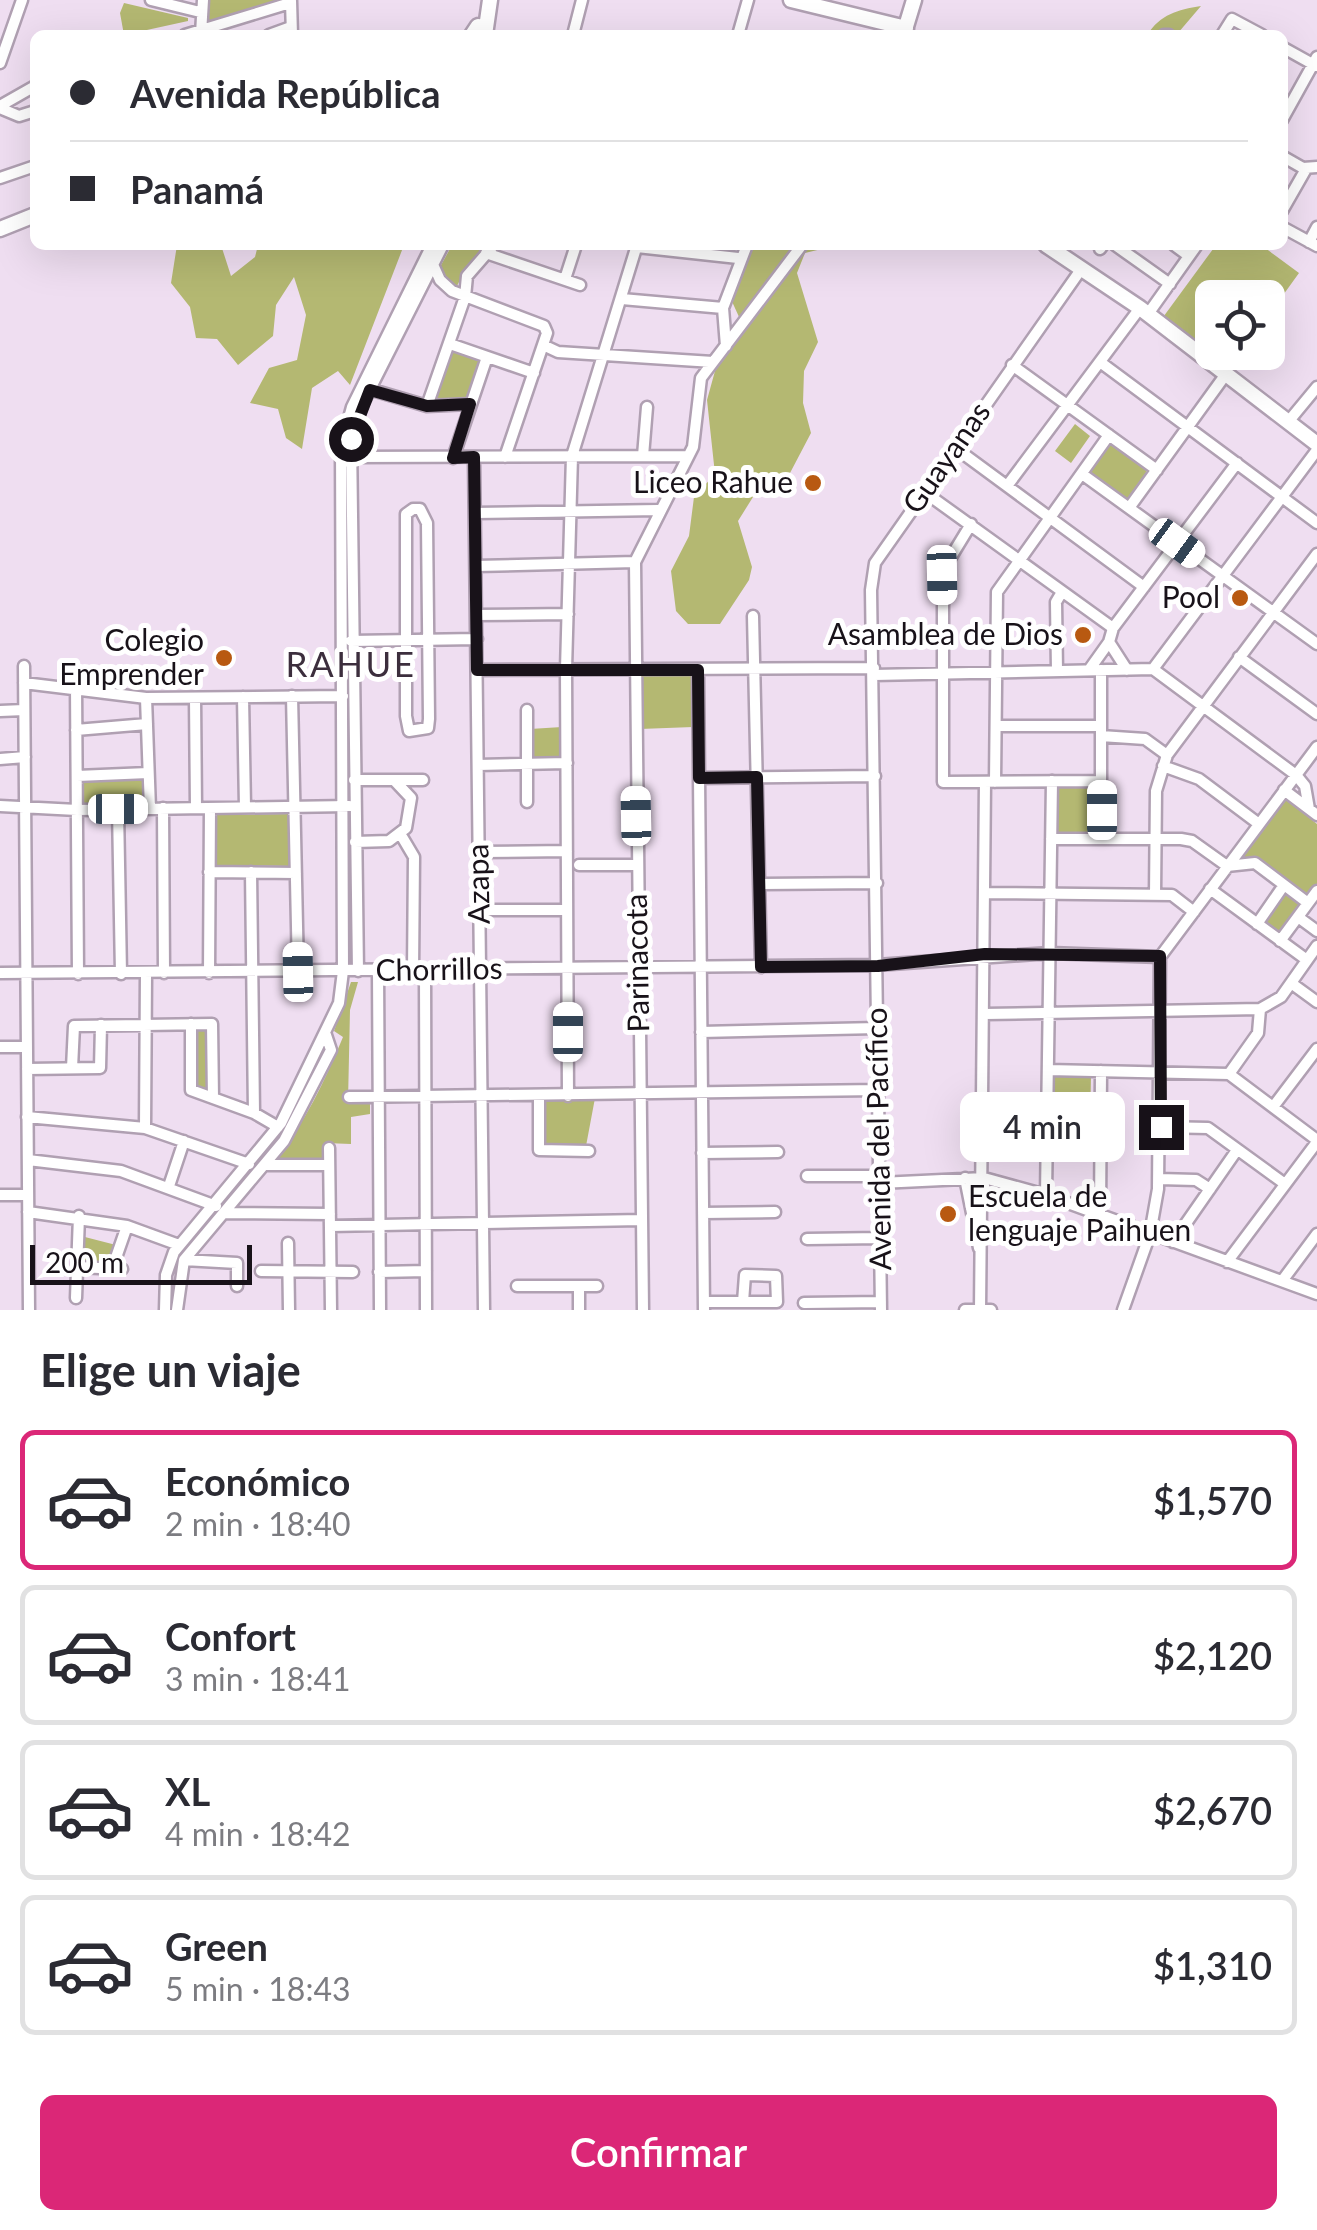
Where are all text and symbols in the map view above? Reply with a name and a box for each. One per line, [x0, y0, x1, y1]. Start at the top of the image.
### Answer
text: Avenida República [130, 70, 440, 116]
text: Panamá [130, 166, 264, 212]
map controls [1195, 280, 1285, 370]
button: locate [1195, 280, 1285, 370]
street label: Guayanas [894, 394, 997, 519]
route start [329, 417, 374, 462]
place label: Liceo Rahue [633, 463, 793, 499]
marker: Liceo Rahue [802, 472, 824, 494]
car [1144, 513, 1210, 573]
car [926, 545, 958, 605]
place label: Pool [1162, 578, 1220, 614]
marker: Pool [1229, 587, 1251, 609]
place label: Asamblea de Dios [828, 615, 1063, 651]
place label: Colegio Emprender [59, 621, 204, 691]
marker: Asamblea de Dios [1072, 624, 1094, 646]
district label: RAHUE [286, 642, 416, 684]
marker: Colegio Emprender [213, 647, 235, 669]
car [1087, 780, 1117, 840]
car [620, 786, 652, 846]
car [88, 794, 148, 824]
street label: Azapa [458, 843, 496, 925]
street label: Parinacota [617, 893, 655, 1033]
car [282, 942, 314, 1002]
street label: Chorrillos [375, 949, 503, 987]
car [553, 1002, 583, 1062]
street label: Avenida del Pacífico [857, 1007, 897, 1271]
callout: 4 min [961, 1092, 1126, 1162]
route end [1139, 1105, 1184, 1150]
text: 4 min [1003, 1107, 1082, 1146]
place label: Escuela de lenguaje Paihuen [968, 1177, 1191, 1247]
marker: Escuela de lenguaje Paihuen [937, 1203, 959, 1225]
scale bar [30, 1240, 252, 1284]
text: 200 m [45, 1245, 124, 1279]
text: Elige un viaje [40, 1343, 301, 1397]
icon: car [45, 1455, 135, 1545]
text: Económico [165, 1458, 350, 1504]
text: $1,570 [1153, 1477, 1272, 1523]
text: 2 min · 18:40 [165, 1504, 351, 1543]
icon: car [45, 1610, 135, 1700]
text: Confort [165, 1613, 296, 1659]
text: $2,120 [1153, 1632, 1272, 1678]
text: 3 min · 18:41 [165, 1659, 351, 1698]
icon: car [45, 1765, 135, 1855]
text: XL [165, 1768, 210, 1814]
text: $2,670 [1153, 1787, 1272, 1833]
text: 4 min · 18:42 [165, 1814, 351, 1853]
icon: car [45, 1920, 135, 2010]
text: Green [165, 1923, 268, 1969]
text: $1,310 [1153, 1942, 1272, 1988]
text: 5 min · 18:43 [165, 1969, 351, 2008]
button: Confirmar [40, 2095, 1277, 2210]

